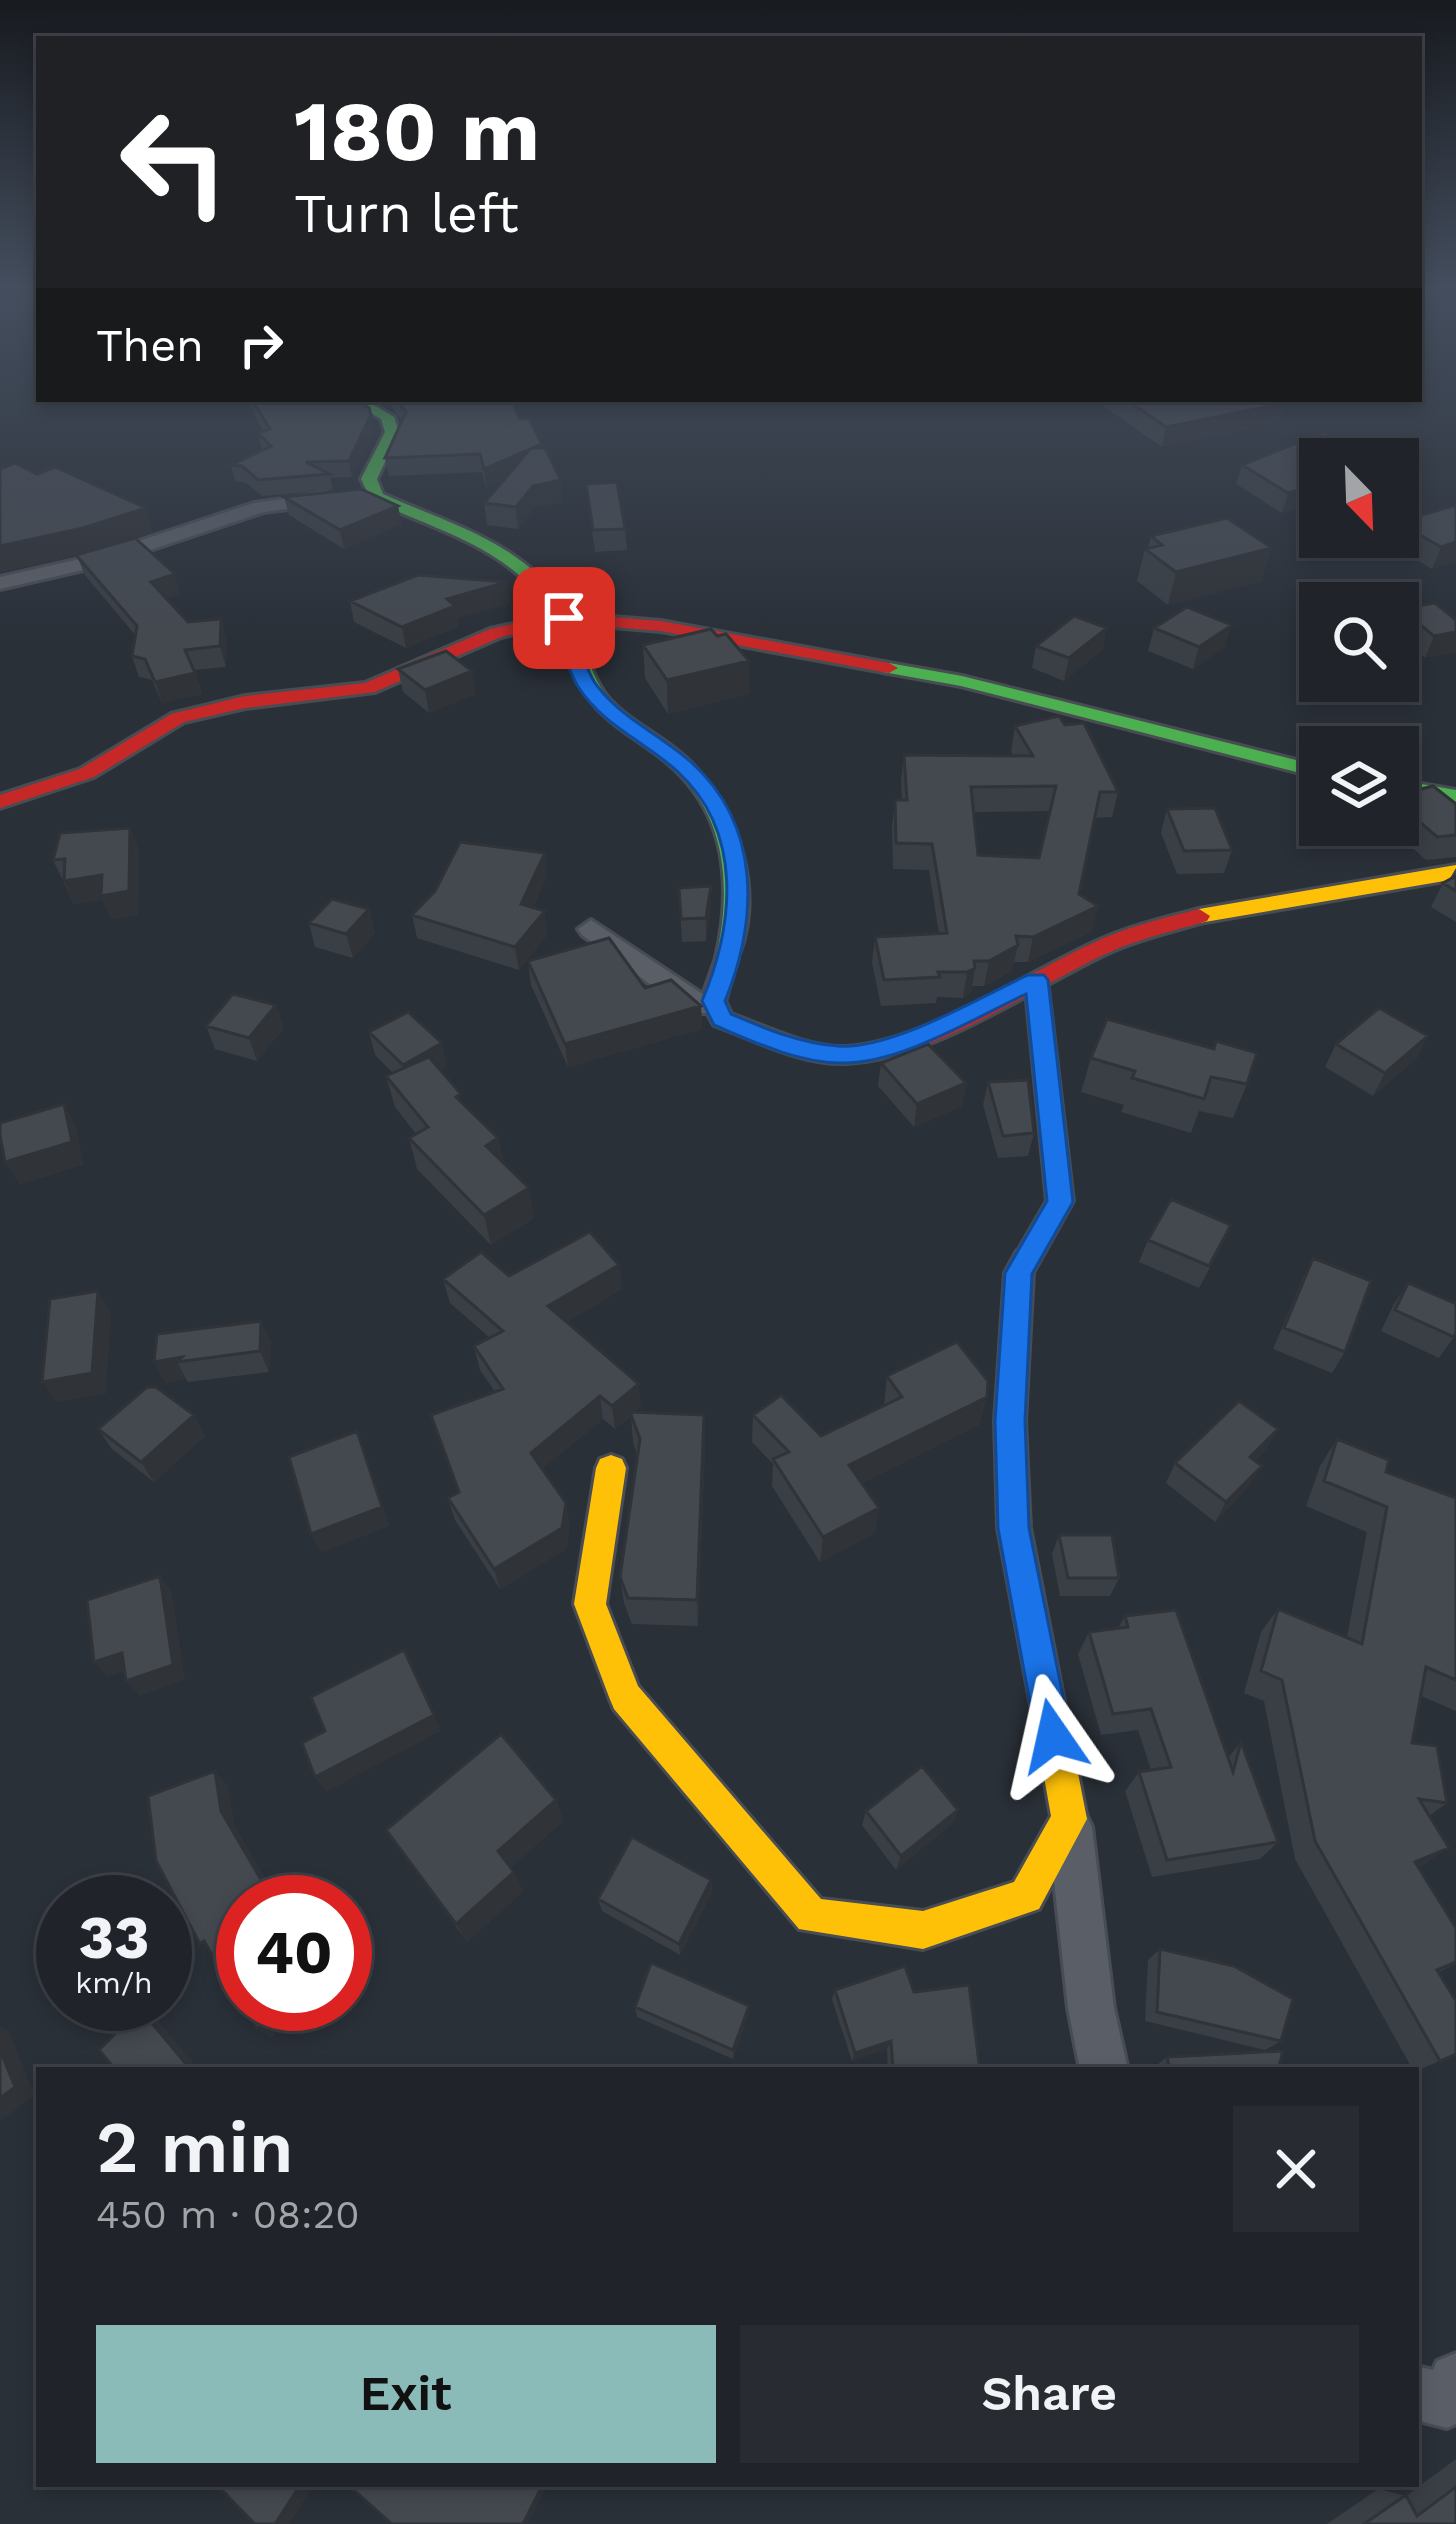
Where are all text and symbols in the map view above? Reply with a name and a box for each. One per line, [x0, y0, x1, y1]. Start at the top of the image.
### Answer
text: 180 m [294, 82, 540, 180]
icon: left [96, 84, 252, 240]
text: Turn left [294, 182, 519, 245]
icon: right [228, 312, 294, 378]
text: Then [96, 319, 204, 372]
north arrow [1299, 438, 1419, 558]
map controls [1299, 438, 1419, 846]
pin [513, 567, 615, 669]
button: search [1299, 582, 1419, 702]
icon: arrive [531, 585, 597, 651]
button: layers [1299, 726, 1419, 846]
position arrow [990, 1673, 1116, 1799]
speed limit sign: 40 [216, 1875, 372, 2031]
text: 33 [78, 1902, 150, 1973]
text: km/h [75, 1965, 153, 2000]
text: 2 min [96, 2105, 294, 2189]
button: close [1233, 2106, 1359, 2232]
text: 450 m · 08:20 [96, 2192, 359, 2237]
button: Exit [96, 2325, 716, 2463]
button: Share [740, 2325, 1359, 2463]

